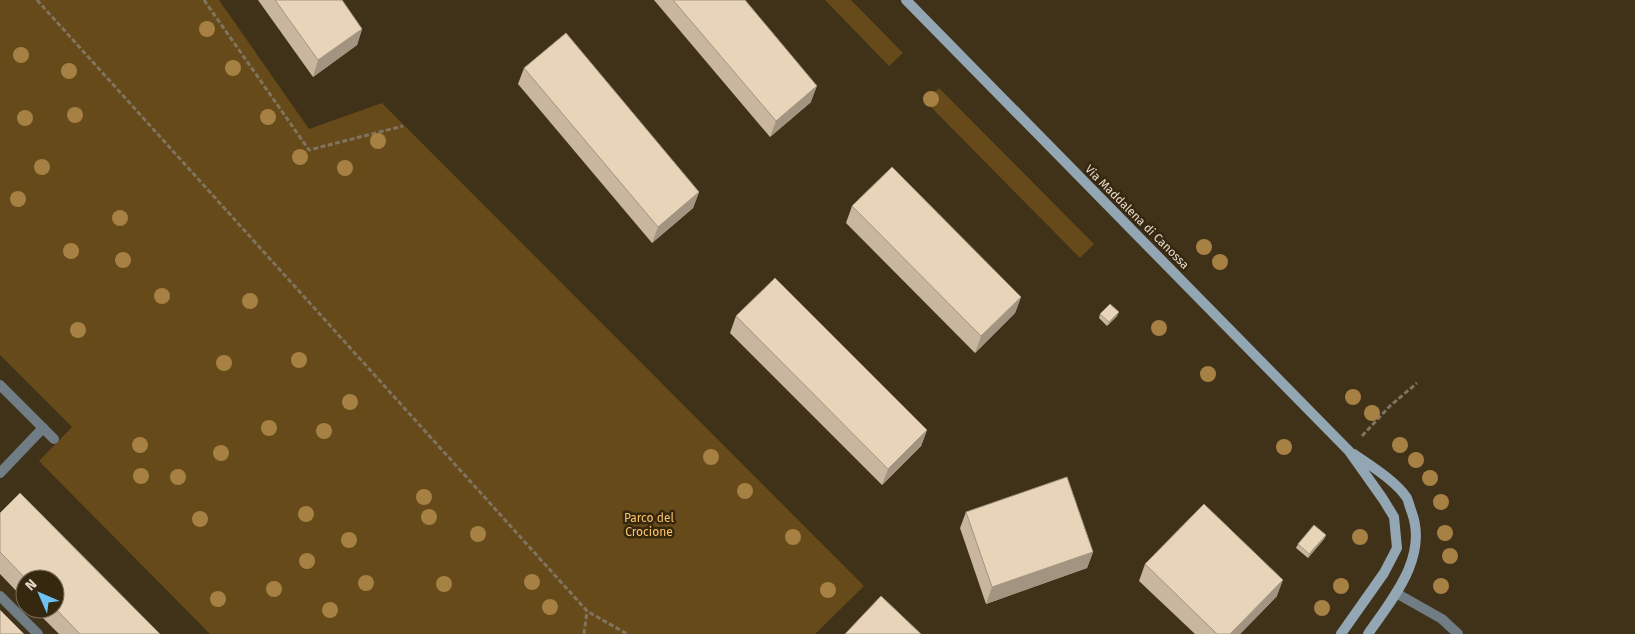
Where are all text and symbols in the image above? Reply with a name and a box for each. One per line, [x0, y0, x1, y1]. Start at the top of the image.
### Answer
street label: Via Maddalena di Canossa [1082, 162, 1192, 272]
park label: Parco del Crocione [624, 511, 674, 539]
north arrow [15, 569, 65, 619]
text: N [22, 576, 40, 594]

